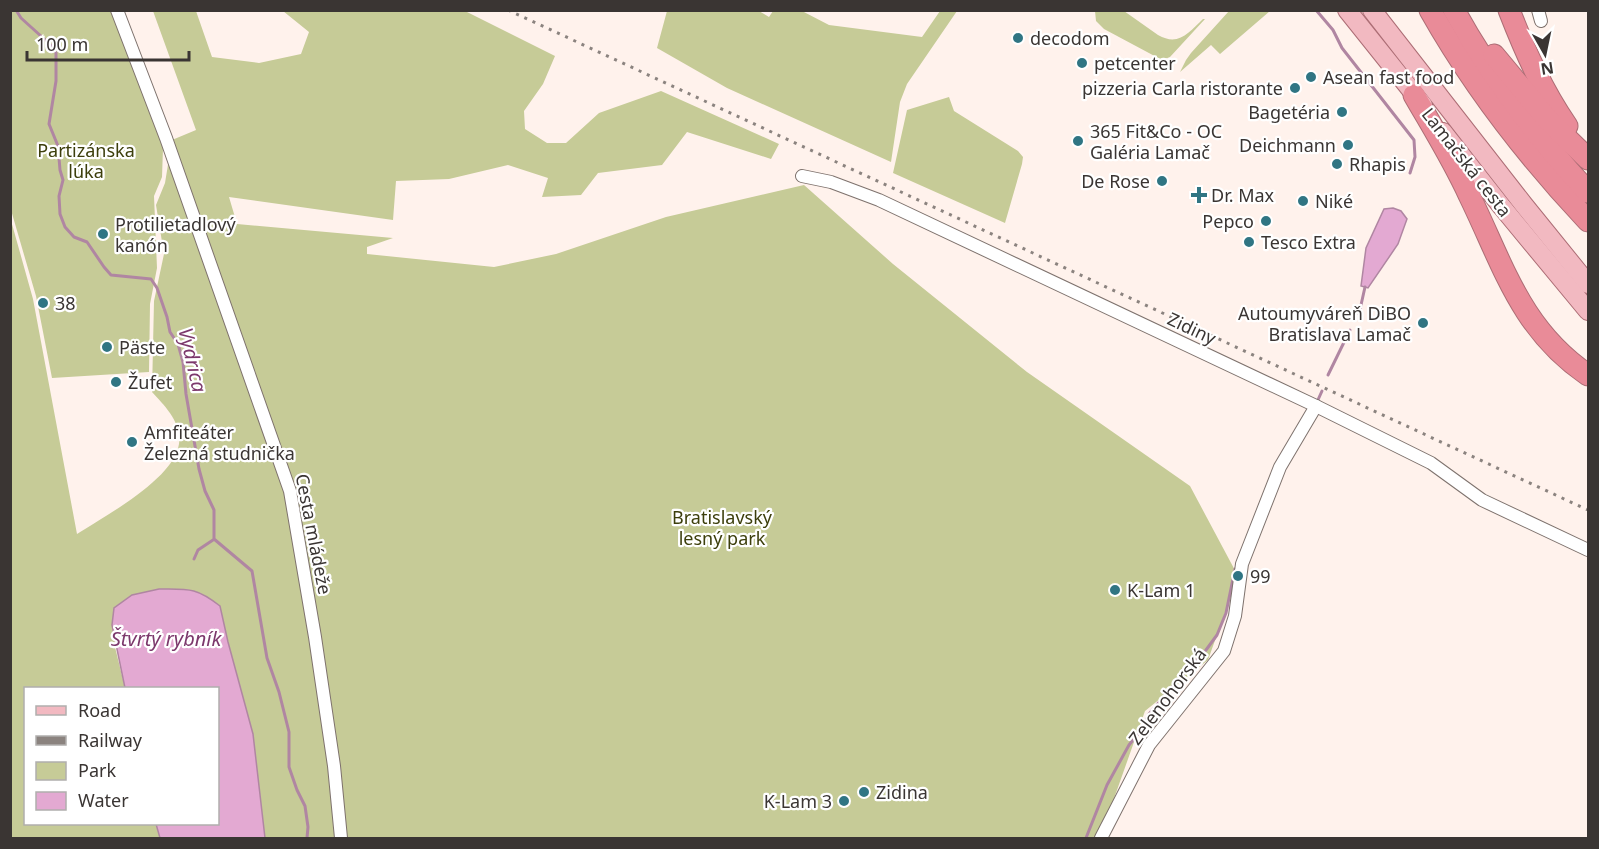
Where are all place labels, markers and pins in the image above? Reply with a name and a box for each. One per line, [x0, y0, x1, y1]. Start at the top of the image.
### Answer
place label: decodom [1030, 26, 1110, 50]
marker: decodom [1011, 31, 1025, 45]
place label: petcenter [1094, 51, 1176, 75]
marker: petcenter [1075, 56, 1089, 70]
place label: Asean fast food [1323, 65, 1454, 89]
marker: Asean fast food [1304, 70, 1318, 84]
place label: pizzeria Carla ristorante [1082, 76, 1283, 100]
marker: pizzeria Carla ristorante [1288, 81, 1302, 95]
place label: Bagetéria [1248, 100, 1330, 124]
marker: Bagetéria [1335, 105, 1349, 119]
place label: 365 Fit&Co - OC Galéria Lamač [1090, 119, 1222, 164]
place label: Deichmann [1239, 133, 1336, 157]
marker: 365 Fit&Co - OC Galéria Lamač [1071, 134, 1085, 148]
marker: Deichmann [1341, 138, 1355, 152]
place label: Rhapis [1349, 152, 1406, 176]
marker: Rhapis [1330, 157, 1344, 171]
place label: De Rose [1081, 169, 1150, 193]
marker: De Rose [1155, 174, 1169, 188]
place label: Dr. Max [1211, 183, 1275, 207]
marker: Dr. Max [1192, 188, 1206, 202]
place label: Niké [1315, 189, 1353, 213]
marker: Niké [1296, 194, 1310, 208]
place label: Pepco [1202, 209, 1254, 233]
place label: Protilietadlový kanón [115, 212, 236, 257]
marker: Pepco [1259, 214, 1273, 228]
marker: Protilietadlový kanón [96, 227, 110, 241]
place label: Tesco Extra [1261, 230, 1356, 254]
marker: Tesco Extra [1242, 235, 1256, 249]
place label: 38 [55, 291, 76, 315]
marker: 38 [36, 296, 50, 310]
place label: Autoumyváreň DiBO Bratislava Lamač [1238, 301, 1411, 346]
marker: Autoumyváreň DiBO Bratislava Lamač [1416, 316, 1430, 330]
place label: Päste [119, 335, 165, 359]
marker: Päste [100, 340, 114, 354]
place label: Žufet [128, 370, 173, 394]
marker: Žufet [109, 375, 123, 389]
place label: Amfiteáter Železná studnička [144, 420, 295, 465]
marker: Amfiteáter Železná studnička [125, 435, 139, 449]
place label: 99 [1250, 564, 1271, 588]
marker: 99 [1231, 569, 1245, 583]
place label: K-Lam 1 [1127, 578, 1195, 602]
marker: K-Lam 1 [1108, 583, 1122, 597]
place label: Zidina [876, 780, 928, 804]
marker: Zidina [857, 785, 871, 799]
place label: K-Lam 3 [764, 789, 832, 813]
marker: K-Lam 3 [837, 794, 851, 808]

